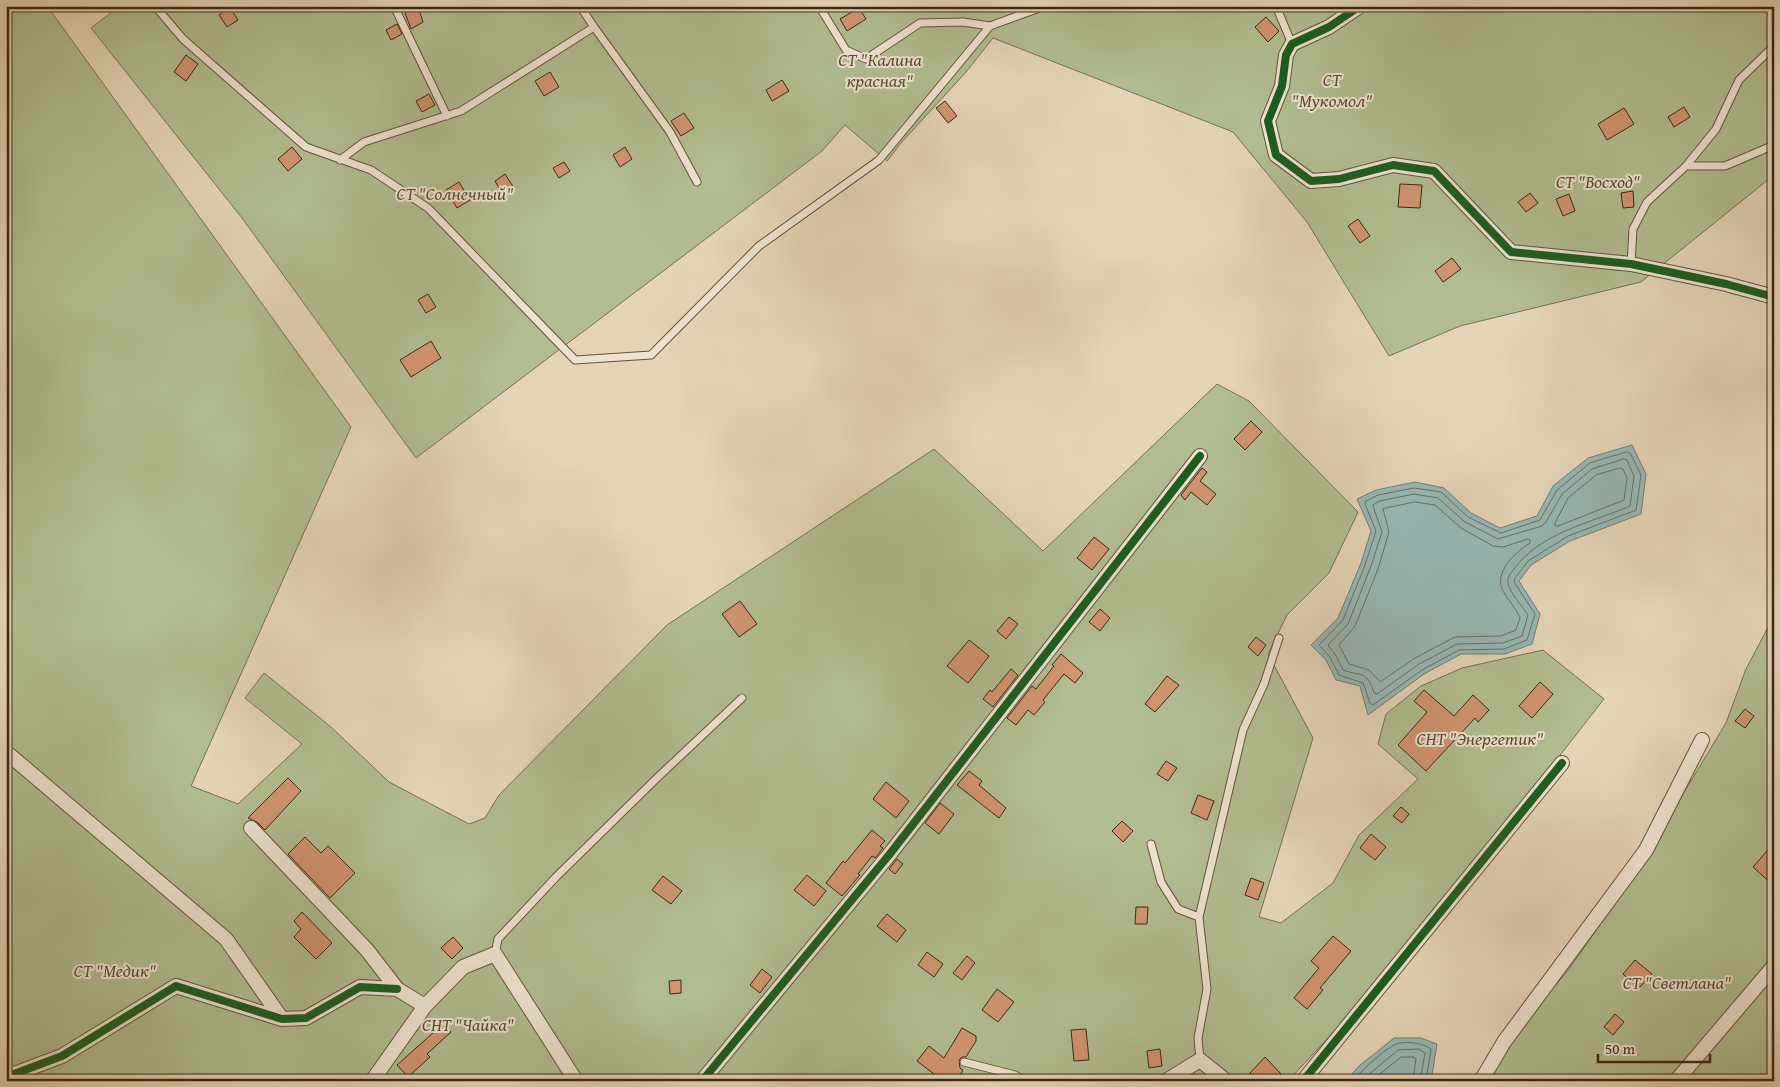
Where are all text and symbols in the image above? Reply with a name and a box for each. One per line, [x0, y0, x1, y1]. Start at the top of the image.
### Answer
park label: СТ "Калина красная" [838, 46, 922, 94]
park label: СТ "Мукомол" [1292, 66, 1372, 114]
park label: СТ "Восход" [1556, 168, 1640, 195]
park label: СТ "Солнечный" [397, 180, 513, 207]
park label: СНТ "Энергетик" [1417, 725, 1543, 752]
park label: СТ "Медик" [74, 957, 156, 984]
park label: СТ "Светлана" [1623, 969, 1731, 996]
park label: СНТ "Чайка" [422, 1011, 514, 1038]
scale bar [1598, 1032, 1710, 1064]
text: 50 m [1605, 1038, 1636, 1059]

